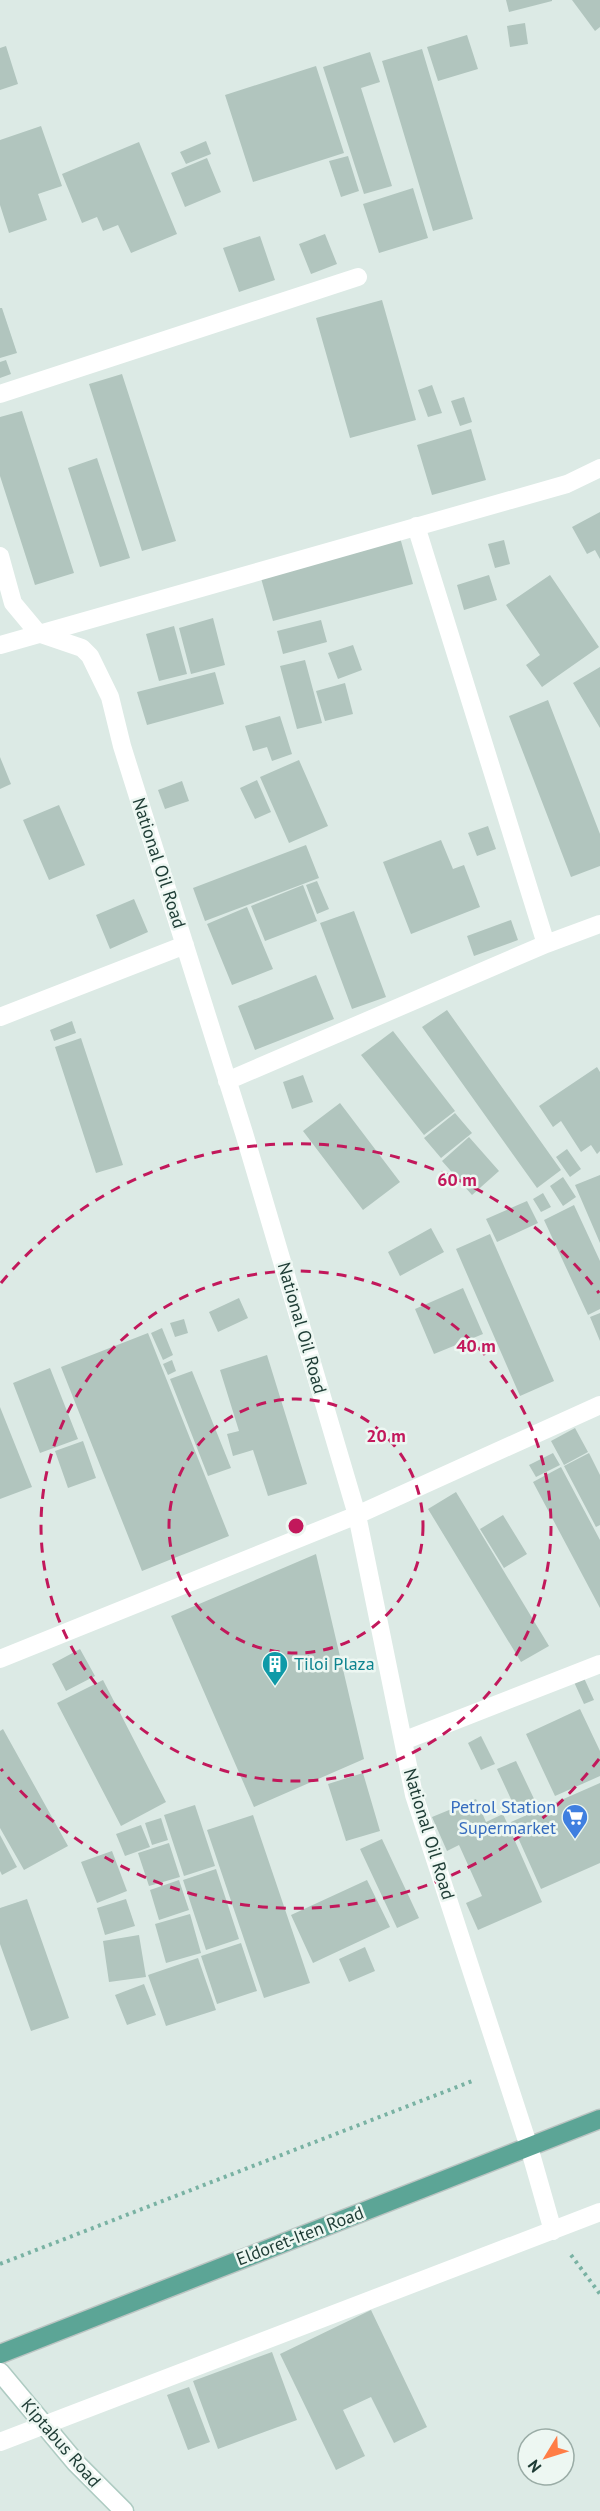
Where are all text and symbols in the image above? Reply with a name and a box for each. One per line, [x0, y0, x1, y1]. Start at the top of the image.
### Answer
street label: National Oil Road [128, 795, 191, 931]
text: 60 m [437, 1168, 477, 1191]
street label: National Oil Road [273, 1259, 332, 1396]
text: 40 m [456, 1334, 496, 1357]
text: 20 m [366, 1424, 406, 1447]
centre of rings [286, 1516, 306, 1536]
building icon: Tiloi Plaza [260, 1649, 290, 1687]
place label: Tiloi Plaza [294, 1652, 375, 1675]
street label: National Oil Road [399, 1766, 460, 1902]
place label: Petrol Station Supermarket [451, 1795, 556, 1839]
supermarket icon: Petrol Station Supermarket [560, 1802, 590, 1840]
street label: Eldoret-Iten Road [233, 2201, 367, 2270]
street label: Kiptabus Road [16, 2393, 106, 2492]
north arrow [516, 2427, 576, 2487]
text: N [523, 2456, 545, 2477]

